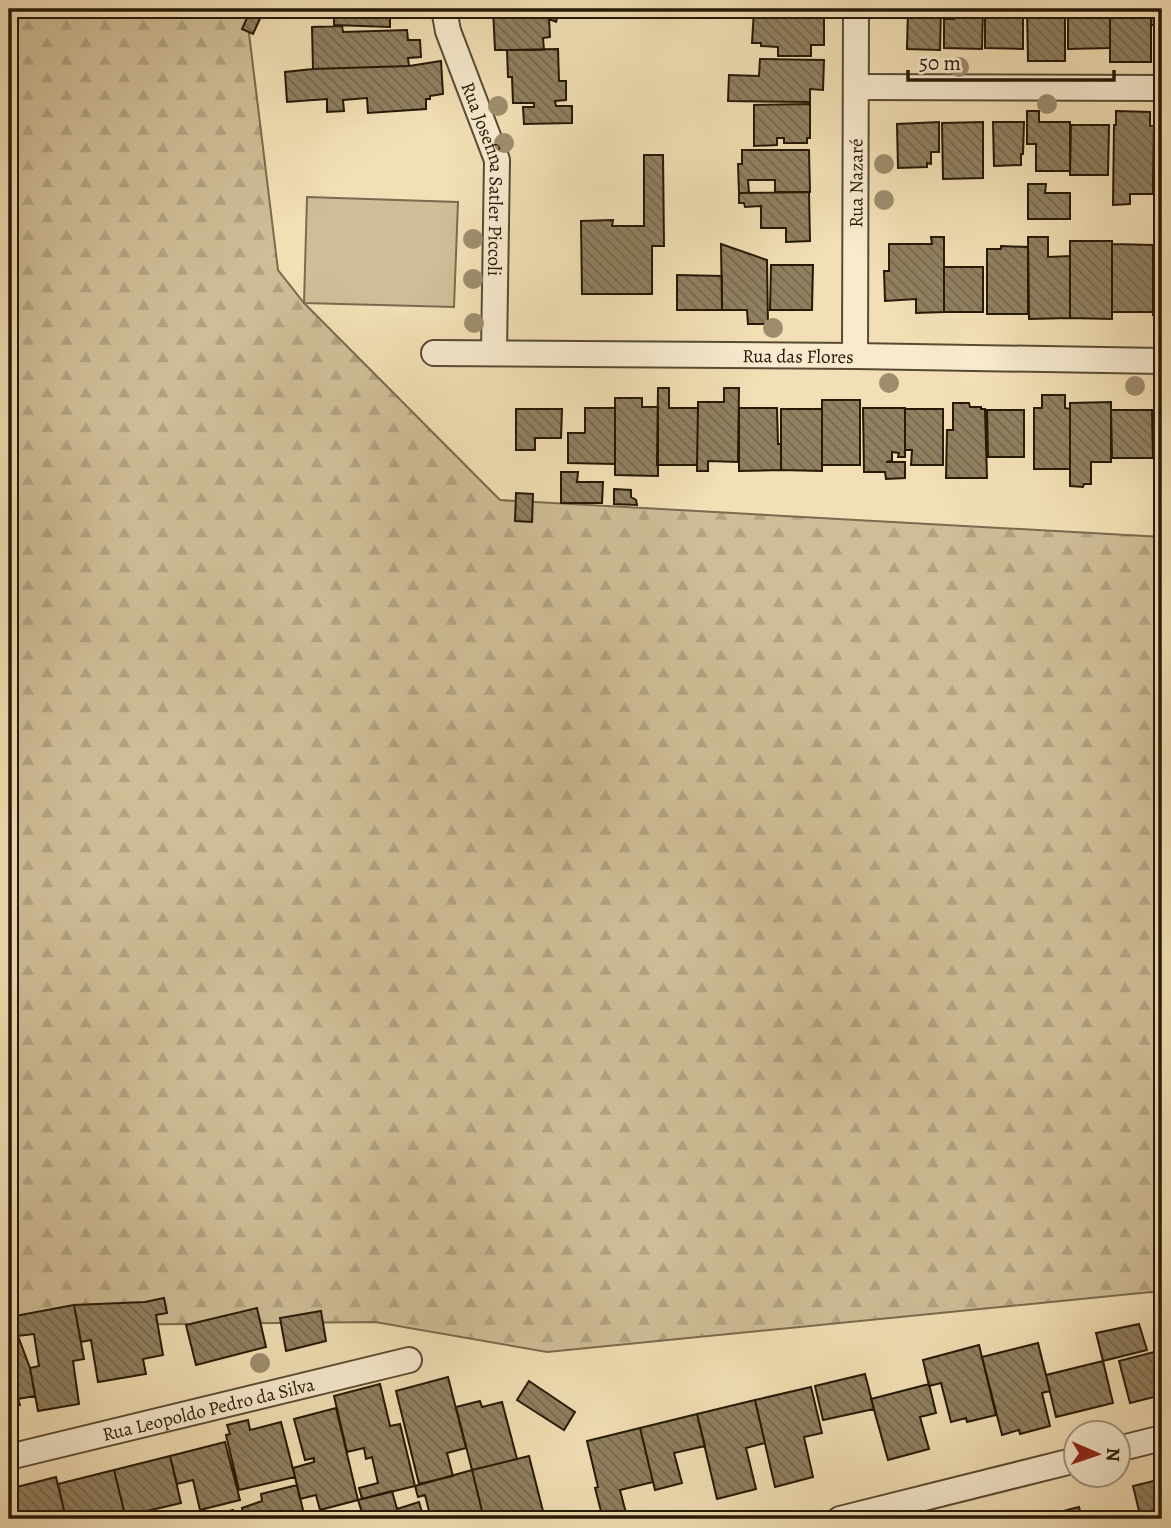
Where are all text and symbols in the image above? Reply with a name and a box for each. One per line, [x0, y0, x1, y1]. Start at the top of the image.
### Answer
scale bar [908, 38, 1115, 82]
text: 50 m [919, 49, 961, 77]
street label: Rua Josefina Satler Piccoli [455, 78, 510, 276]
street label: Rua Nazaré [843, 138, 870, 228]
street label: Rua das Flores [742, 343, 854, 370]
street label: Rua Leopoldo Pedro da Silva [100, 1371, 317, 1448]
north arrow [1062, 1420, 1132, 1490]
text: N [1100, 1447, 1126, 1462]

